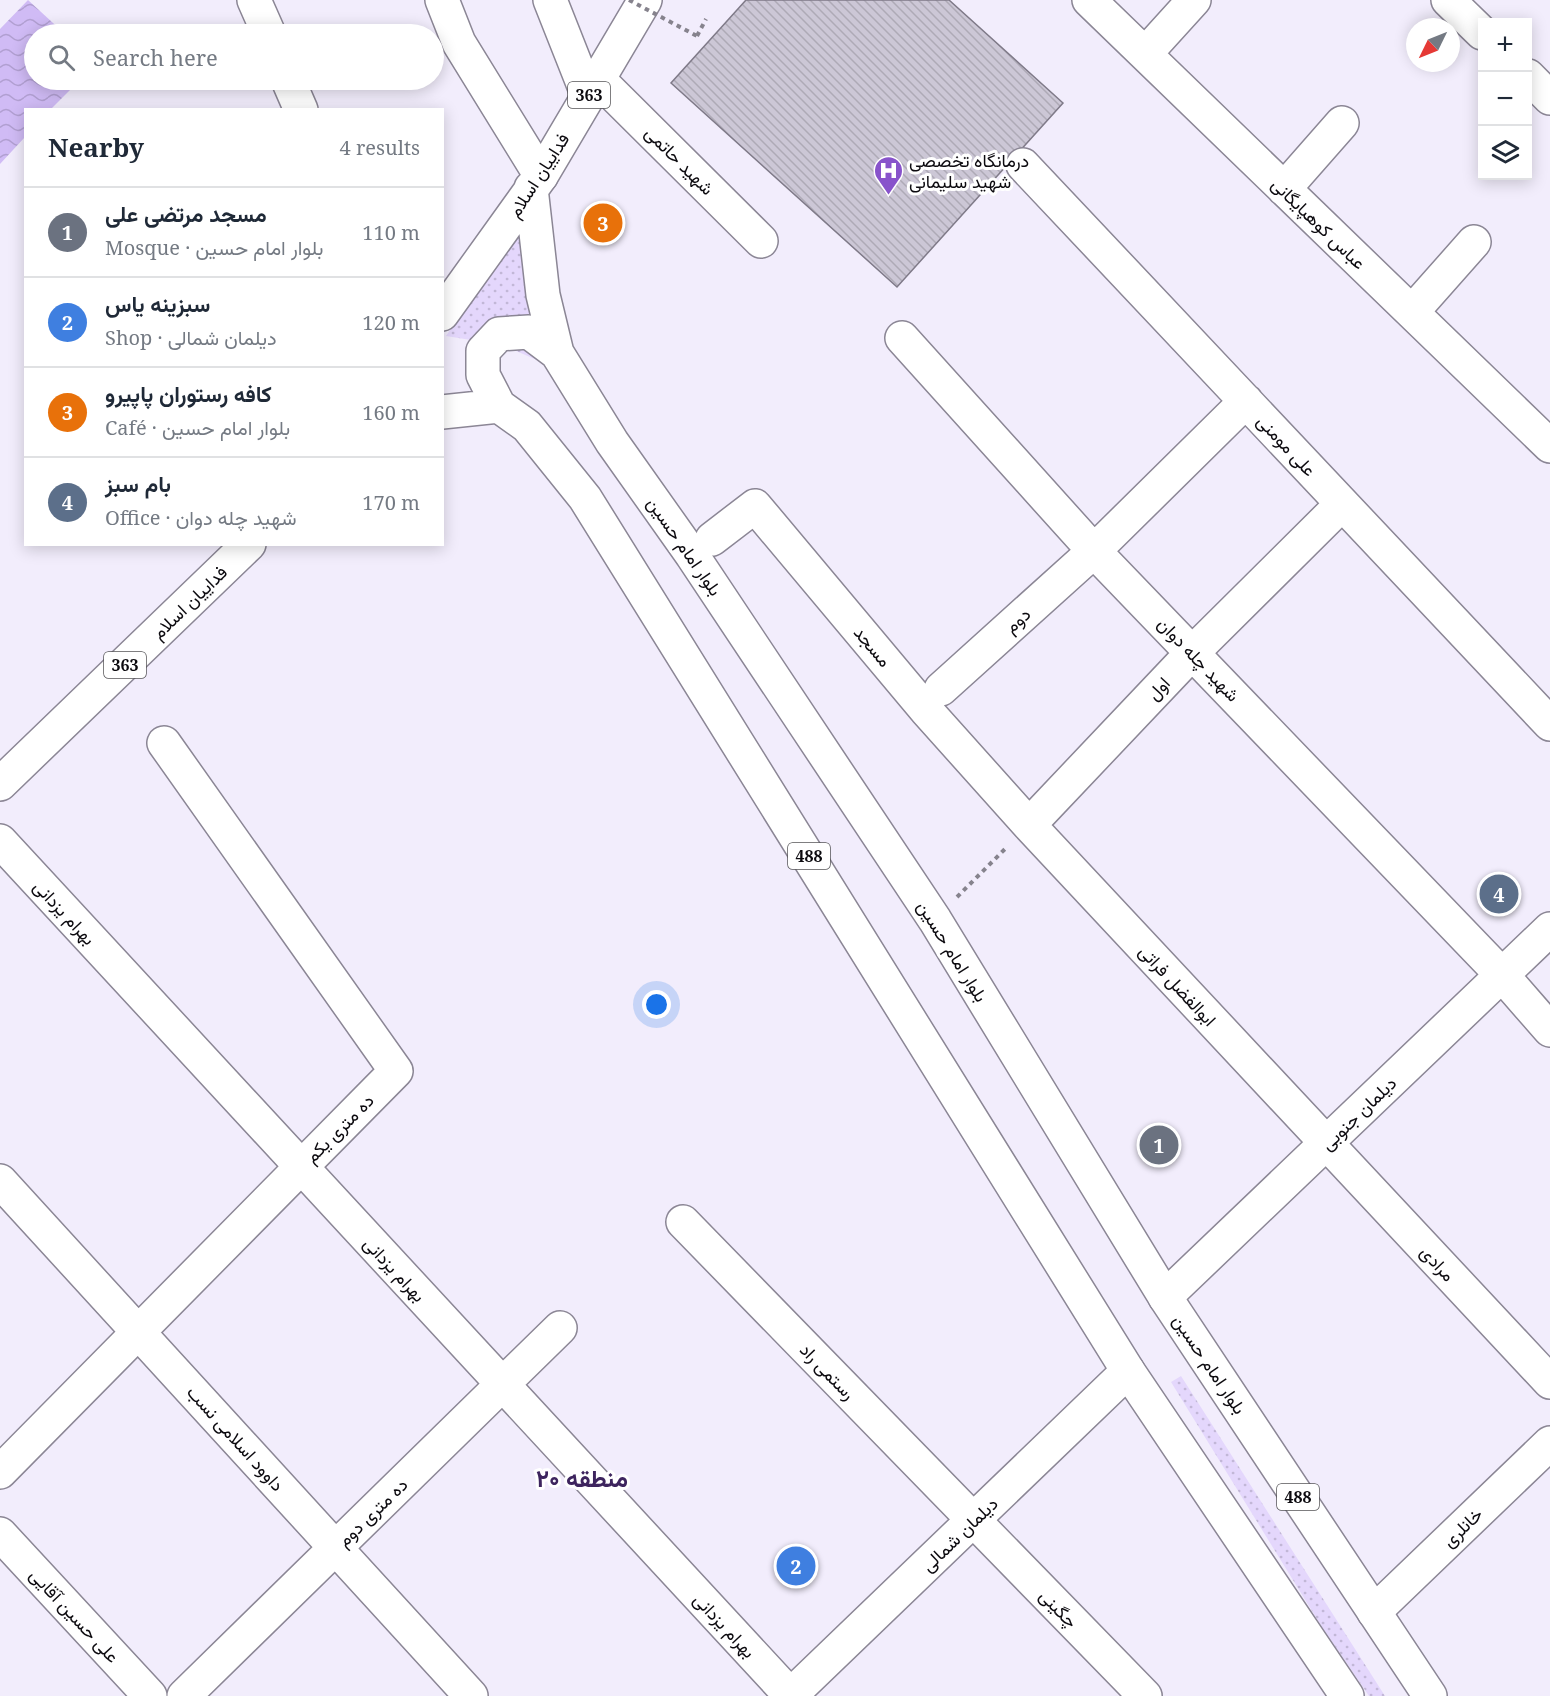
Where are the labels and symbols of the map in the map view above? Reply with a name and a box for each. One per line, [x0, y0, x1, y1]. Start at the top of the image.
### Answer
north arrow [1406, 18, 1460, 72]
road number: 363 [568, 82, 610, 108]
street label: شهید حاتمی [640, 120, 720, 200]
street label: فداییان اسلام [502, 128, 575, 222]
place label: درمانگاه تخصصی شهید سلیمانی [909, 148, 1029, 193]
hospital icon: درمانگاه تخصصی شهید سلیمانی [872, 154, 904, 196]
street label: عباس کوهپایگانی [1266, 172, 1371, 275]
pin: 3 [584, 200, 622, 246]
street label: علی مومنی [1252, 409, 1322, 481]
street label: بلوار امام حسین [641, 492, 728, 601]
street label: فداییان اسلام [146, 560, 233, 645]
street label: دوم [999, 602, 1036, 639]
street label: شهید چله دوان [1152, 612, 1245, 707]
street label: مسجد [849, 620, 897, 672]
road number: 363 [104, 652, 146, 678]
street label: اول [1141, 671, 1175, 705]
road number: 488 [788, 843, 830, 869]
pin: 4 [1480, 872, 1518, 916]
street label: بهرام یزدانی [28, 874, 101, 950]
street label: بلوار امام حسین [911, 896, 994, 1007]
street label: ابوالفضل فراتی [1134, 939, 1222, 1031]
your location [642, 990, 671, 1019]
street label: دیلمان جنوبی [1315, 1071, 1401, 1155]
street label: ده متری یکم [299, 1088, 379, 1168]
pin: 1 [1140, 1122, 1178, 1168]
street label: بهرام یزدانی [358, 1231, 431, 1307]
street label: مرادی [1415, 1240, 1461, 1286]
street label: بلوار امام حسین [1167, 1309, 1252, 1419]
street label: رستمی راد [795, 1337, 861, 1405]
street label: داوود اسلامی نسب [182, 1380, 290, 1496]
district label: منطقه ۲۰ [536, 1461, 628, 1494]
street label: ده متری دوم [332, 1472, 413, 1552]
road number: 488 [1277, 1484, 1319, 1510]
street label: دیلمان شمالی [915, 1491, 1003, 1577]
street label: خانلری [1437, 1502, 1487, 1552]
pin: 2 [776, 1544, 816, 1588]
street label: علی حسین آقایی [25, 1563, 125, 1667]
street label: چگینی [1034, 1583, 1083, 1633]
street label: بهرام یزدانی [688, 1587, 761, 1663]

